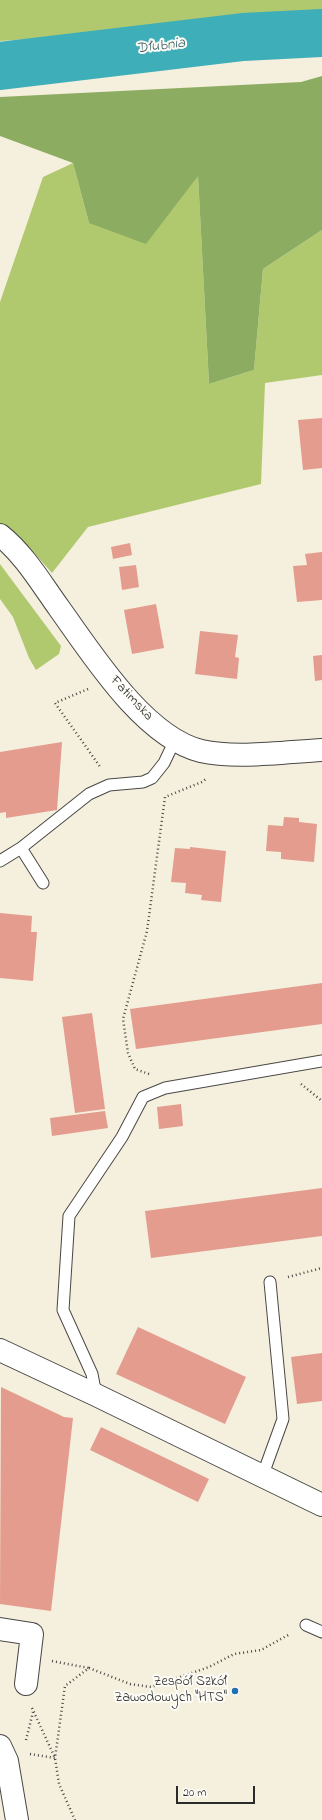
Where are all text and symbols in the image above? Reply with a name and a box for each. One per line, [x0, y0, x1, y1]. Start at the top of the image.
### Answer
water label: Dłubnia [136, 35, 186, 59]
street label: Fatimska [106, 673, 156, 725]
place label: Zespół Szkół Zawodowych "HTS" [115, 1675, 227, 1708]
marker: Zespół Szkół Zawodowych "HTS" [230, 1686, 240, 1696]
scale bar [178, 1778, 257, 1804]
text: 20 m [183, 1784, 206, 1802]

